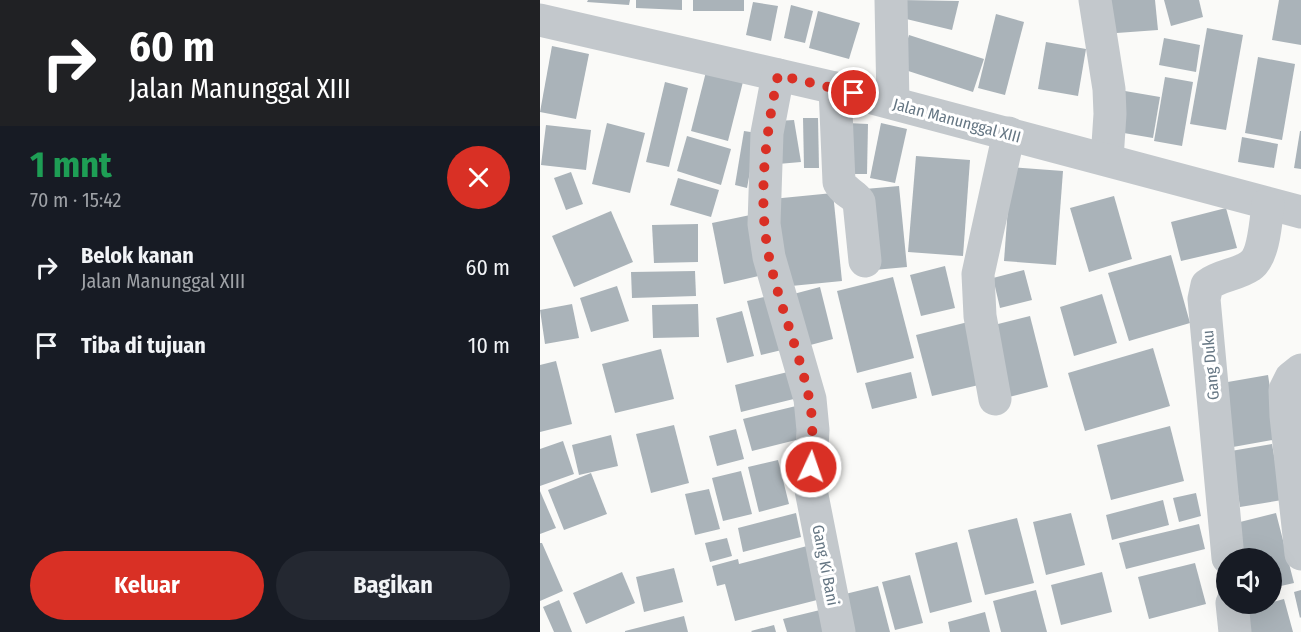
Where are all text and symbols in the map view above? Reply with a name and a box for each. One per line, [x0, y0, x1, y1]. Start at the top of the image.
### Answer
text: 60 m [129, 22, 215, 72]
icon: right [30, 24, 108, 102]
pin [828, 67, 879, 118]
text: Jalan Manunggal XIII [129, 73, 351, 105]
icon: arrive [837, 76, 870, 109]
street label: Jalan Manunggal XIII [891, 94, 1023, 147]
text: 1 mnt [30, 143, 112, 187]
button: close [447, 146, 510, 209]
text: 70 m · 15:42 [30, 188, 121, 212]
text: Belok kanan [81, 242, 194, 269]
icon: right [30, 251, 63, 284]
text: 60 m [466, 254, 510, 281]
text: Jalan Manunggal XIII [81, 269, 245, 293]
icon: arrive [30, 329, 63, 362]
street label: Gang Duku [1198, 329, 1223, 401]
text: Tiba di tujuan [81, 332, 206, 359]
text: 10 m [468, 332, 510, 359]
position arrow [779, 435, 843, 499]
street label: Gang Ki Bani [808, 523, 843, 607]
map controls [1216, 548, 1282, 614]
button: sound [1216, 548, 1282, 614]
button: Keluar [30, 551, 264, 620]
button: Bagikan [276, 551, 510, 620]

